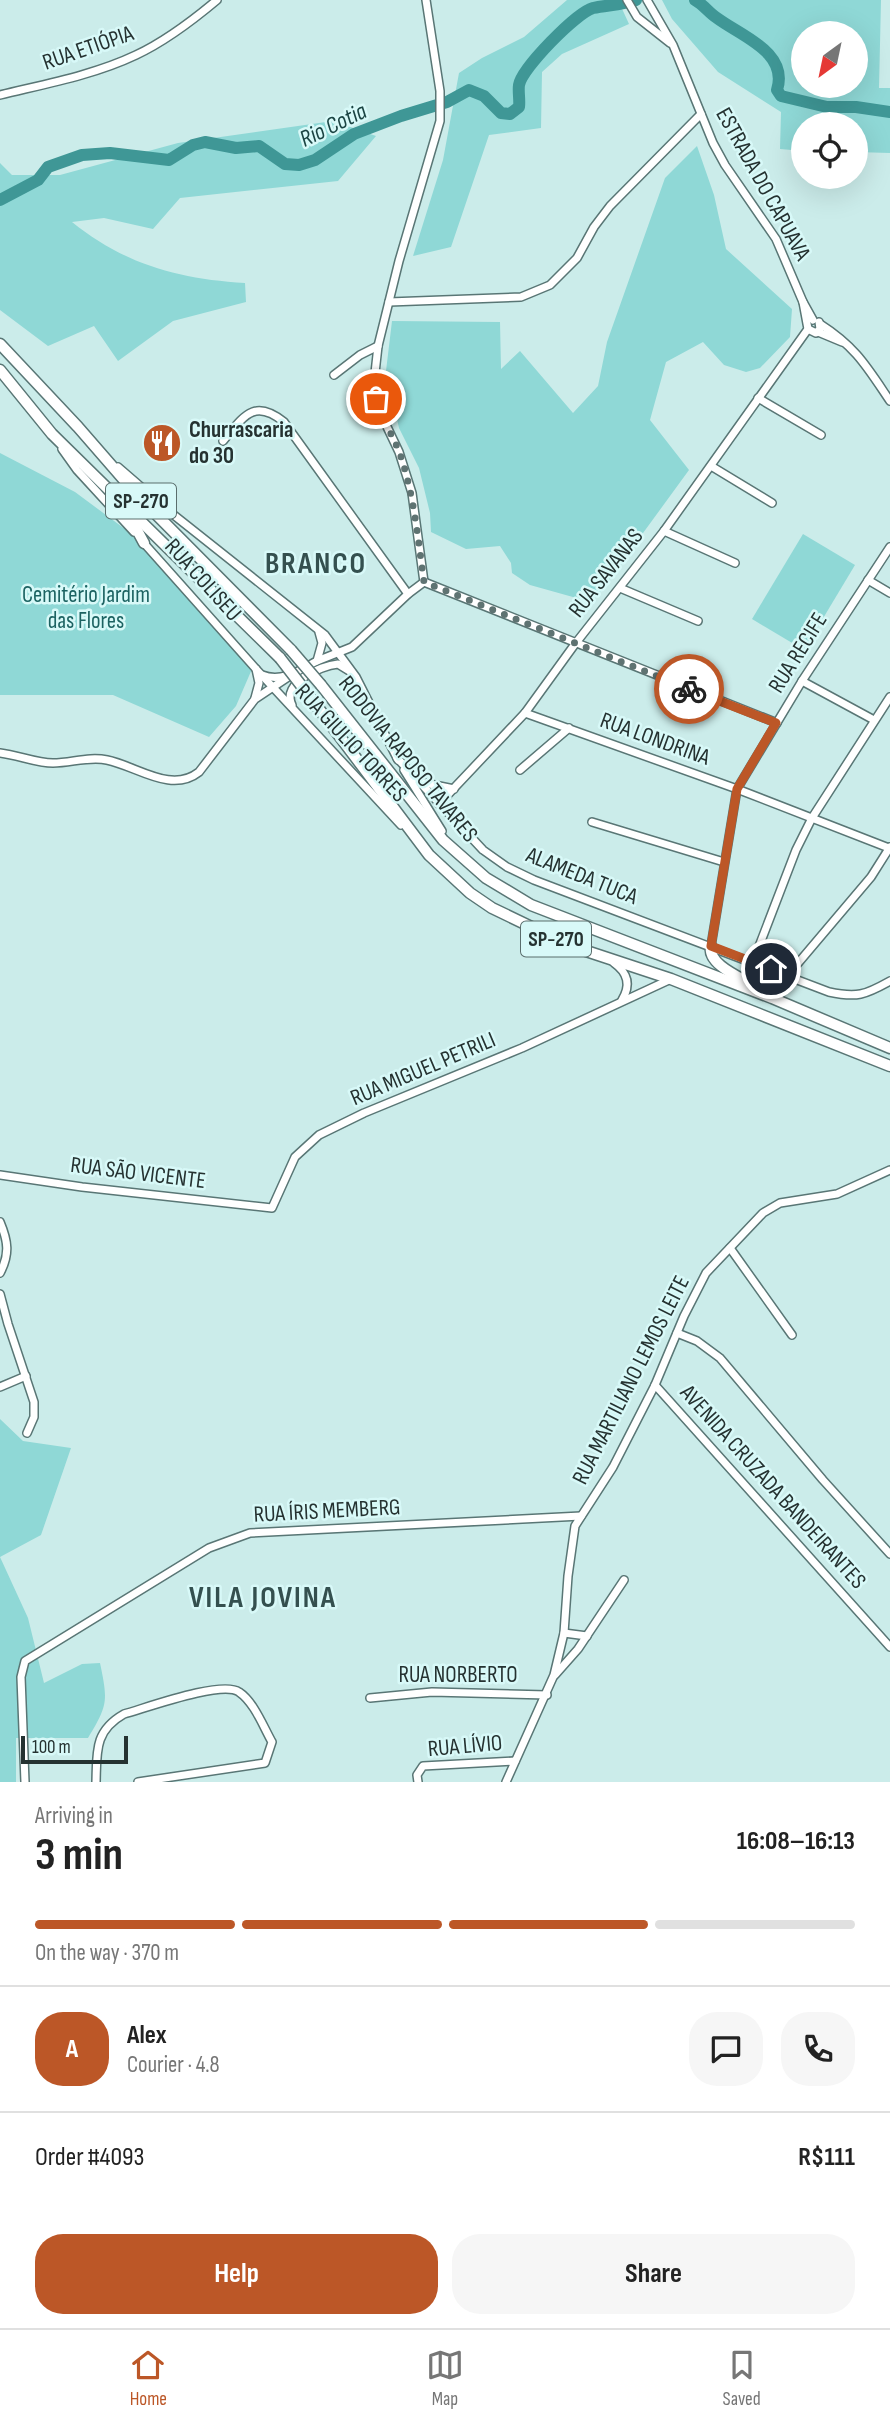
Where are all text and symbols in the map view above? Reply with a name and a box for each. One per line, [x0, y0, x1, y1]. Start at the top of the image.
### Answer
street label: RUA ETIÓPIA [39, 19, 137, 77]
north arrow [791, 21, 868, 98]
map controls [791, 21, 868, 189]
water label: Rio Cotia [295, 96, 372, 154]
street label: ESTRADA DO CAPUAVA [709, 103, 817, 265]
button: locate [791, 112, 868, 189]
pin [346, 369, 406, 429]
icon: bag [357, 380, 395, 418]
place label: Churrascaria do 30 [189, 416, 293, 470]
restaurant icon: Churrascaria do 30 [141, 422, 183, 464]
road number: SP-270 [106, 484, 176, 518]
street label: RUA SAVANAS [563, 523, 649, 623]
street label: RUA COLISEU [159, 533, 247, 627]
district label: BRANCO [265, 546, 367, 582]
park label: Cemitério Jardim das Flores [22, 581, 150, 635]
street label: RUA RECIFE [762, 608, 834, 698]
courier [654, 654, 724, 724]
street label: RODOVIA RAPOSO TAVARES [332, 670, 484, 848]
icon: bike [670, 670, 708, 708]
street label: RUA GIULIO TORRES [289, 678, 413, 808]
street label: RUA LONDRINA [596, 706, 714, 772]
street label: ALAMEDA TUCA [521, 841, 642, 911]
road number: SP-270 [521, 922, 591, 956]
pin [741, 939, 801, 999]
icon: home [752, 950, 790, 988]
street label: RUA MIGUEL PETRILI [346, 1026, 500, 1112]
street label: RUA SÃO VICENTE [69, 1151, 207, 1195]
street label: RUA MARTILIANO LEMOS LEITE [566, 1271, 696, 1489]
street label: AVENIDA CRUZADA BANDEIRANTES [673, 1379, 872, 1595]
street label: RUA ÍRIS MEMBERG [253, 1493, 401, 1529]
district label: VILA JOVINA [189, 1580, 337, 1616]
street label: RUA NORBERTO [398, 1661, 518, 1689]
street label: RUA LÍVIO [427, 1729, 503, 1763]
scale bar [21, 1733, 128, 1765]
text: 100 m [32, 1736, 71, 1759]
text: Arriving in [35, 1802, 113, 1830]
text: 16:08–16:13 [737, 1826, 855, 1857]
text: 3 min [35, 1828, 123, 1883]
text: On the way · 370 m [35, 1939, 179, 1967]
button: chat [689, 2012, 763, 2086]
button: phone [781, 2012, 855, 2086]
text: Alex [127, 2020, 167, 2051]
text: A [66, 2034, 78, 2065]
text: Courier · 4.8 [127, 2051, 220, 2079]
text: Order #4093 [35, 2142, 144, 2173]
text: R$111 [798, 2142, 855, 2173]
button: Help [35, 2234, 438, 2314]
button: Share [452, 2234, 855, 2314]
tab: Home [129, 2346, 167, 2411]
tab: Map [426, 2346, 464, 2411]
tab: Saved [723, 2346, 761, 2411]

